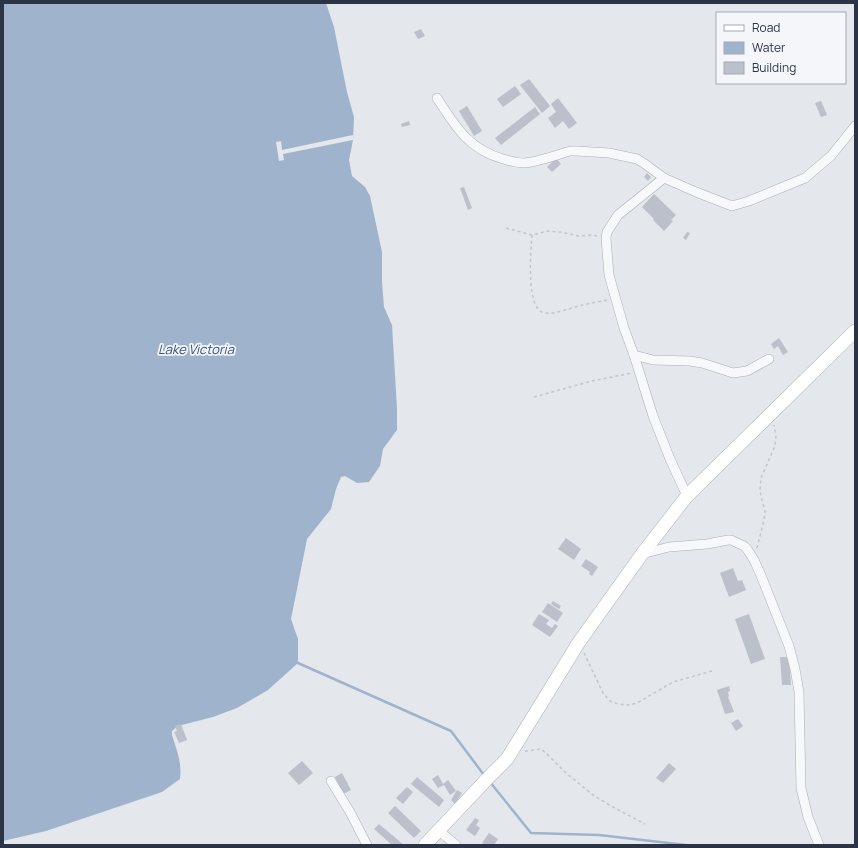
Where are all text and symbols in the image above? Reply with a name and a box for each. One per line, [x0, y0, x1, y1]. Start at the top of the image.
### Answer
legend [716, 12, 846, 84]
text: Road [752, 19, 780, 36]
text: Water [752, 39, 786, 56]
text: Building [752, 59, 796, 76]
water label: Lake Victoria [158, 340, 235, 358]

